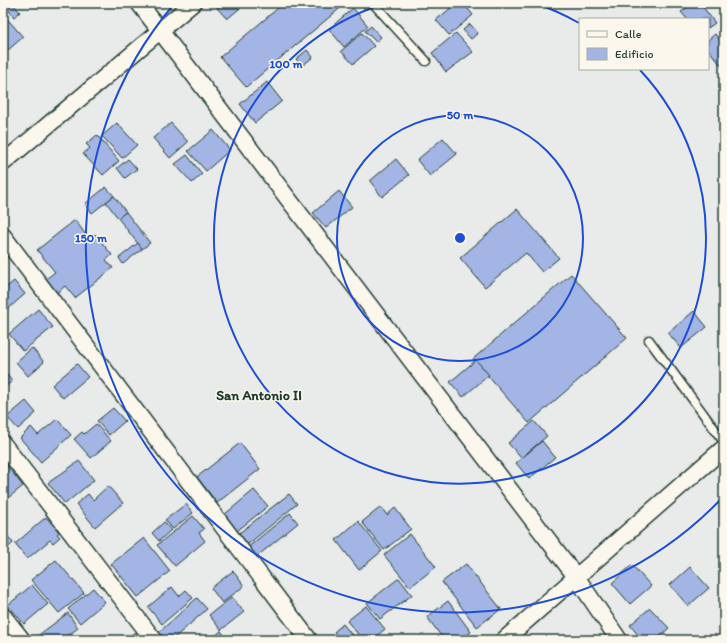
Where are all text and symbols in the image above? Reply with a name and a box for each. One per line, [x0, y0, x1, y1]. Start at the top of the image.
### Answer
legend [579, 18, 709, 70]
text: Calle [615, 27, 642, 41]
text: Edificio [615, 47, 654, 61]
text: 100 m [269, 57, 303, 71]
text: 50 m [447, 108, 474, 122]
text: 150 m [75, 231, 108, 245]
centre of rings [453, 231, 467, 245]
district label: San Antonio II [216, 387, 302, 404]

